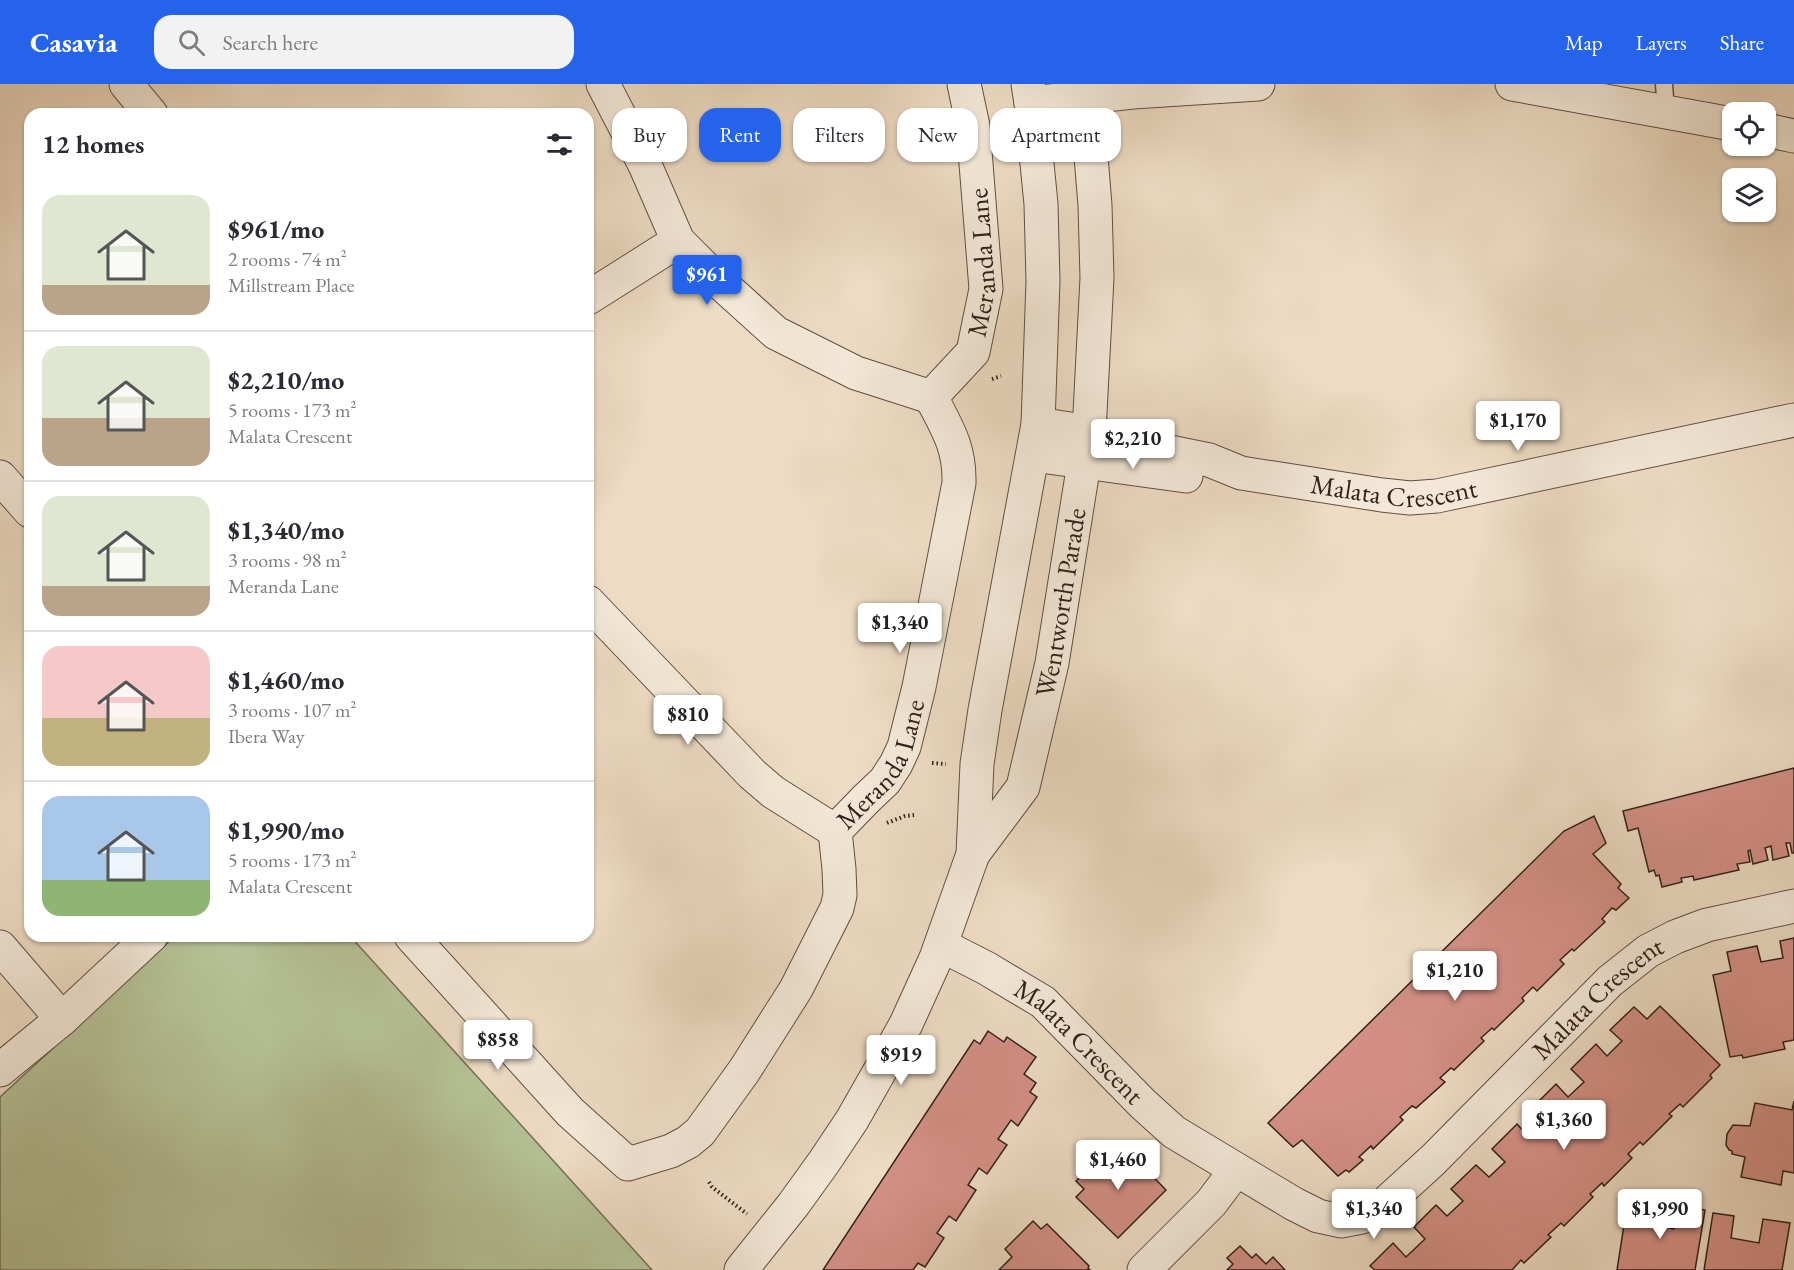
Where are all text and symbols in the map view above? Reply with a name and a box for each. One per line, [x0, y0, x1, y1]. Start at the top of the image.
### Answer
search box [154, 15, 574, 69]
text: Casavia [30, 24, 118, 60]
icon: search [175, 26, 208, 59]
text: Search here [223, 28, 318, 57]
text: Map [1565, 29, 1603, 56]
text: Layers [1636, 29, 1687, 56]
text: Share [1720, 29, 1764, 56]
map controls [1722, 102, 1776, 222]
button: locate [1722, 102, 1776, 156]
chip: Buy [612, 108, 687, 162]
chip: Rent [699, 108, 781, 162]
chip: Filters [793, 108, 885, 162]
chip: New [897, 108, 978, 162]
chip: Apartment [990, 108, 1121, 162]
text: 12 homes [42, 127, 144, 161]
icon: filters [543, 128, 576, 161]
button: layers [1722, 168, 1776, 222]
street label: Meranda Lane [959, 187, 1003, 340]
text: $961/mo [228, 212, 324, 246]
icon: home [90, 219, 162, 291]
text: 2 rooms · 74 m² [228, 246, 347, 272]
pin: $961 [671, 255, 743, 306]
text: $961 [687, 261, 727, 287]
text: Millstream Place [228, 272, 355, 298]
text: $2,210/mo [228, 363, 344, 397]
icon: home [90, 370, 162, 442]
text: 5 rooms · 173 m² [228, 397, 356, 423]
pin: $1,170 [1469, 401, 1567, 452]
text: $1,170 [1490, 407, 1546, 433]
pin: $2,210 [1084, 419, 1182, 470]
text: Malata Crescent [228, 423, 352, 449]
text: $2,210 [1105, 425, 1161, 451]
street label: Malata Crescent [1308, 466, 1481, 515]
street label: Wentworth Parade [1027, 505, 1094, 701]
text: $1,340/mo [228, 513, 344, 547]
icon: home [90, 520, 162, 592]
text: 3 rooms · 98 m² [228, 547, 347, 573]
text: Meranda Lane [228, 573, 339, 599]
pin: $1,340 [851, 603, 949, 654]
text: $1,340 [872, 609, 928, 635]
text: $1,460/mo [228, 663, 344, 697]
icon: home [90, 670, 162, 742]
pin: $810 [652, 695, 724, 746]
street label: Meranda Lane [828, 696, 932, 837]
text: 3 rooms · 107 m² [228, 697, 356, 723]
text: $810 [668, 701, 708, 727]
text: Ibera Way [228, 723, 304, 749]
text: $1,990/mo [228, 813, 344, 847]
icon: home [90, 820, 162, 892]
text: 5 rooms · 173 m² [228, 847, 356, 873]
text: Malata Crescent [228, 873, 352, 899]
street label: Malata Crescent [1524, 928, 1670, 1067]
pin: $1,210 [1406, 951, 1504, 1002]
text: $1,210 [1427, 957, 1483, 983]
street label: Malata Crescent [1008, 971, 1152, 1112]
pin: $858 [462, 1020, 534, 1071]
text: $858 [478, 1026, 518, 1052]
pin: $919 [865, 1035, 937, 1086]
text: $919 [881, 1041, 921, 1067]
pin: $1,360 [1515, 1100, 1613, 1151]
text: $1,360 [1536, 1106, 1592, 1132]
pin: $1,460 [1069, 1140, 1167, 1191]
text: $1,460 [1090, 1146, 1146, 1172]
pin: $1,340 [1325, 1189, 1423, 1240]
pin: $1,990 [1611, 1189, 1709, 1240]
text: $1,340 [1346, 1195, 1402, 1221]
text: $1,990 [1632, 1195, 1688, 1221]

